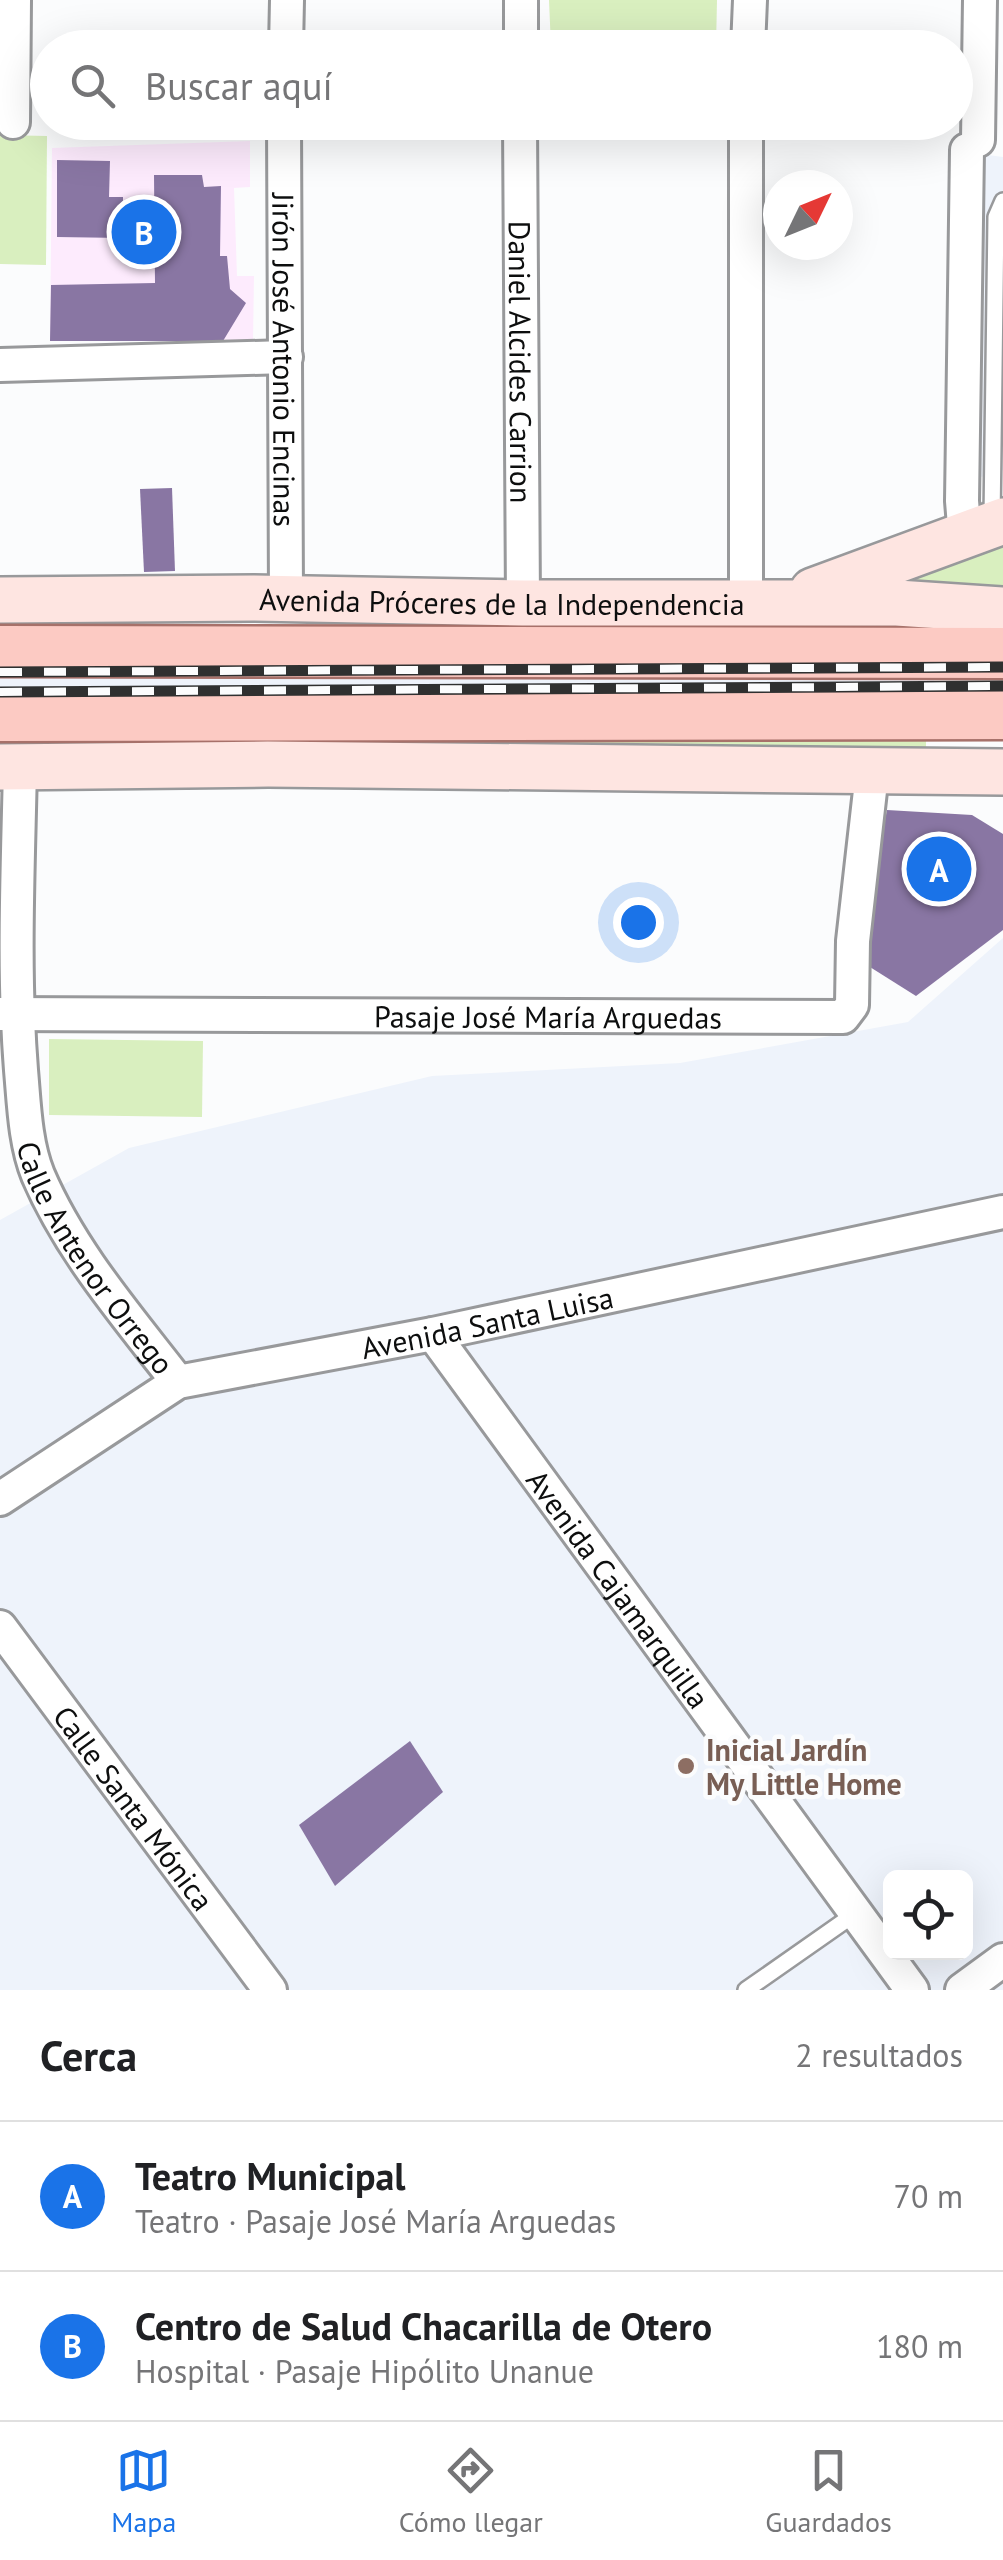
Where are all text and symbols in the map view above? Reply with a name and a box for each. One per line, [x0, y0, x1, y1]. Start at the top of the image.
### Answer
search box [30, 30, 973, 140]
icon: search [65, 58, 120, 113]
text: Buscar aquí [145, 61, 333, 110]
north arrow [763, 170, 853, 260]
street label: Jirón José Antonio Encinas [265, 191, 305, 527]
pin: B [112, 194, 176, 270]
street label: Daniel Alcides Carrion [501, 221, 542, 503]
street label: Avenida Próceres de la Independencia [259, 579, 745, 623]
pin: A [906, 832, 972, 906]
your location [613, 897, 664, 948]
street label: Pasaje José María Arguedas [374, 996, 722, 1036]
street label: Calle Antenor Orrego [9, 1138, 184, 1382]
street label: Avenida Santa Luisa [358, 1276, 617, 1367]
street label: Avenida Cajamarquilla [519, 1461, 719, 1715]
street label: Calle Santa Mónica [45, 1697, 223, 1918]
place label: Inicial Jardín My Little Home [706, 1730, 902, 1803]
marker: Inicial Jardín My Little Home [675, 1755, 697, 1777]
map controls [883, 1870, 973, 1960]
button: locate [883, 1870, 973, 1960]
text: Cerca [40, 2028, 137, 2083]
text: 2 resultados [795, 2034, 963, 2076]
text: Teatro Municipal [135, 2151, 406, 2200]
text: A [63, 2175, 82, 2217]
text: 70 m [894, 2175, 963, 2217]
text: Teatro · Pasaje José María Arguedas [135, 2200, 616, 2242]
text: Centro de Salud Chacarilla de Otero [135, 2301, 712, 2350]
text: B [63, 2325, 82, 2367]
text: 180 m [876, 2325, 963, 2367]
text: Hospital · Pasaje Hipólito Unanue [135, 2350, 594, 2392]
tab: Mapa [111, 2443, 176, 2540]
tab: Cómo llegar [399, 2443, 543, 2540]
tab: Guardados [765, 2443, 892, 2540]

